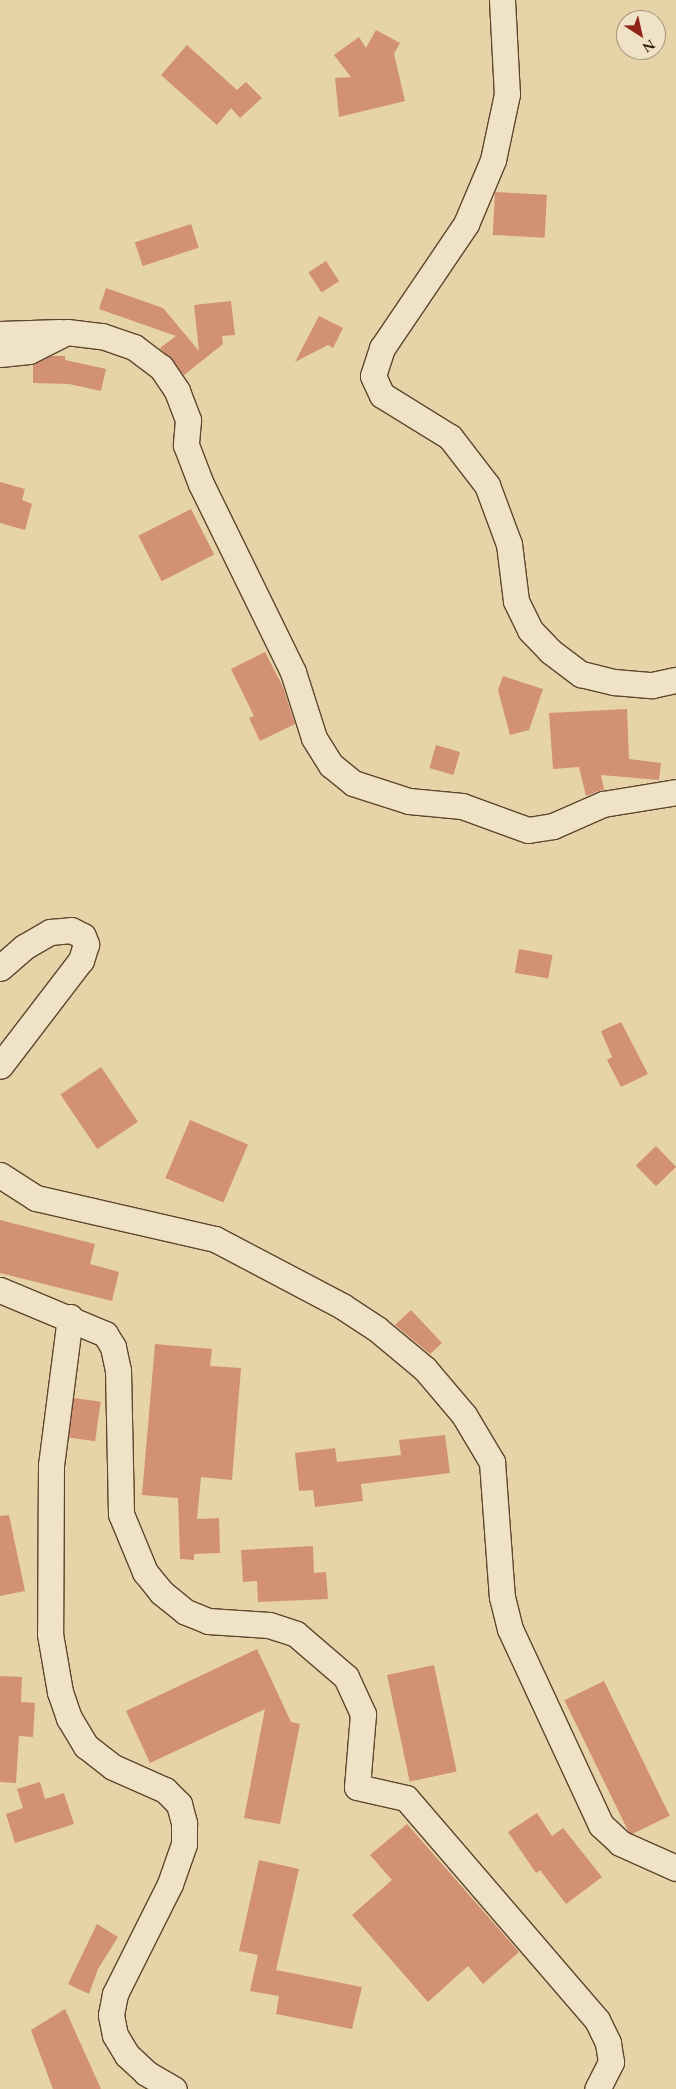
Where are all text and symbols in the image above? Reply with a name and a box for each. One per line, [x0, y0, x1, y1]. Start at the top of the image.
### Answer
north arrow [616, 10, 666, 60]
text: N [639, 36, 659, 57]

